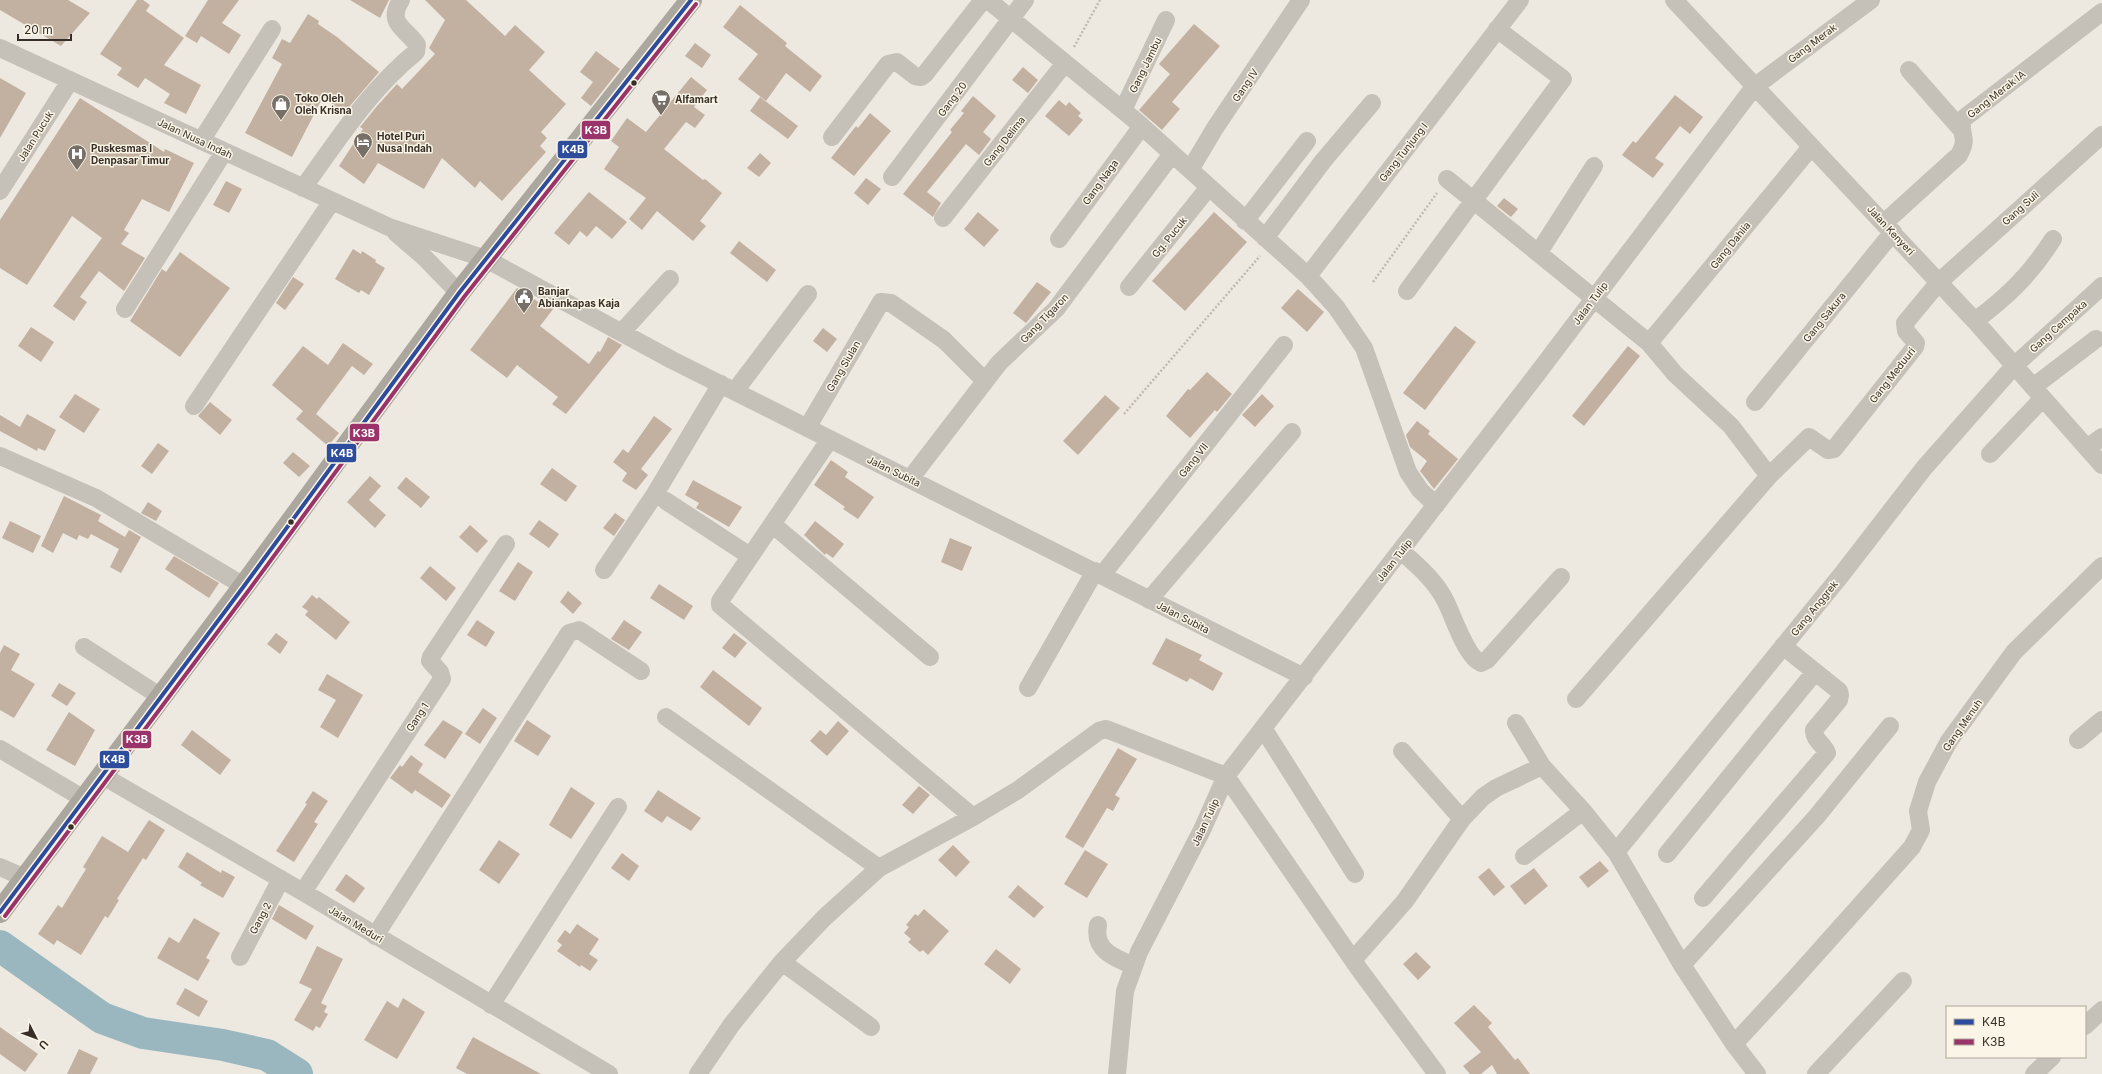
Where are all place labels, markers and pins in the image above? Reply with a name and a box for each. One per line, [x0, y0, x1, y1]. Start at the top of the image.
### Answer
unlabelled marker [629, 78, 639, 88]
supermarket icon: Alfamart [650, 88, 672, 116]
place label: Toko Oleh Oleh Krisna [295, 92, 352, 116]
shop icon: Toko Oleh Oleh Krisna [270, 93, 292, 121]
place label: Alfamart [675, 93, 718, 105]
place label: Hotel Puri Nusa Indah [377, 130, 432, 154]
hotel icon: Hotel Puri Nusa Indah [352, 131, 374, 159]
place label: Puskesmas I Denpasar Timur [91, 142, 169, 166]
hospital icon: Puskesmas I Denpasar Timur [66, 143, 88, 171]
place label: Banjar Abiankapas Kaja [538, 285, 620, 309]
public building icon: Banjar Abiankapas Kaja [513, 286, 535, 314]
unlabelled marker [286, 517, 296, 527]
unlabelled marker [66, 822, 76, 832]

